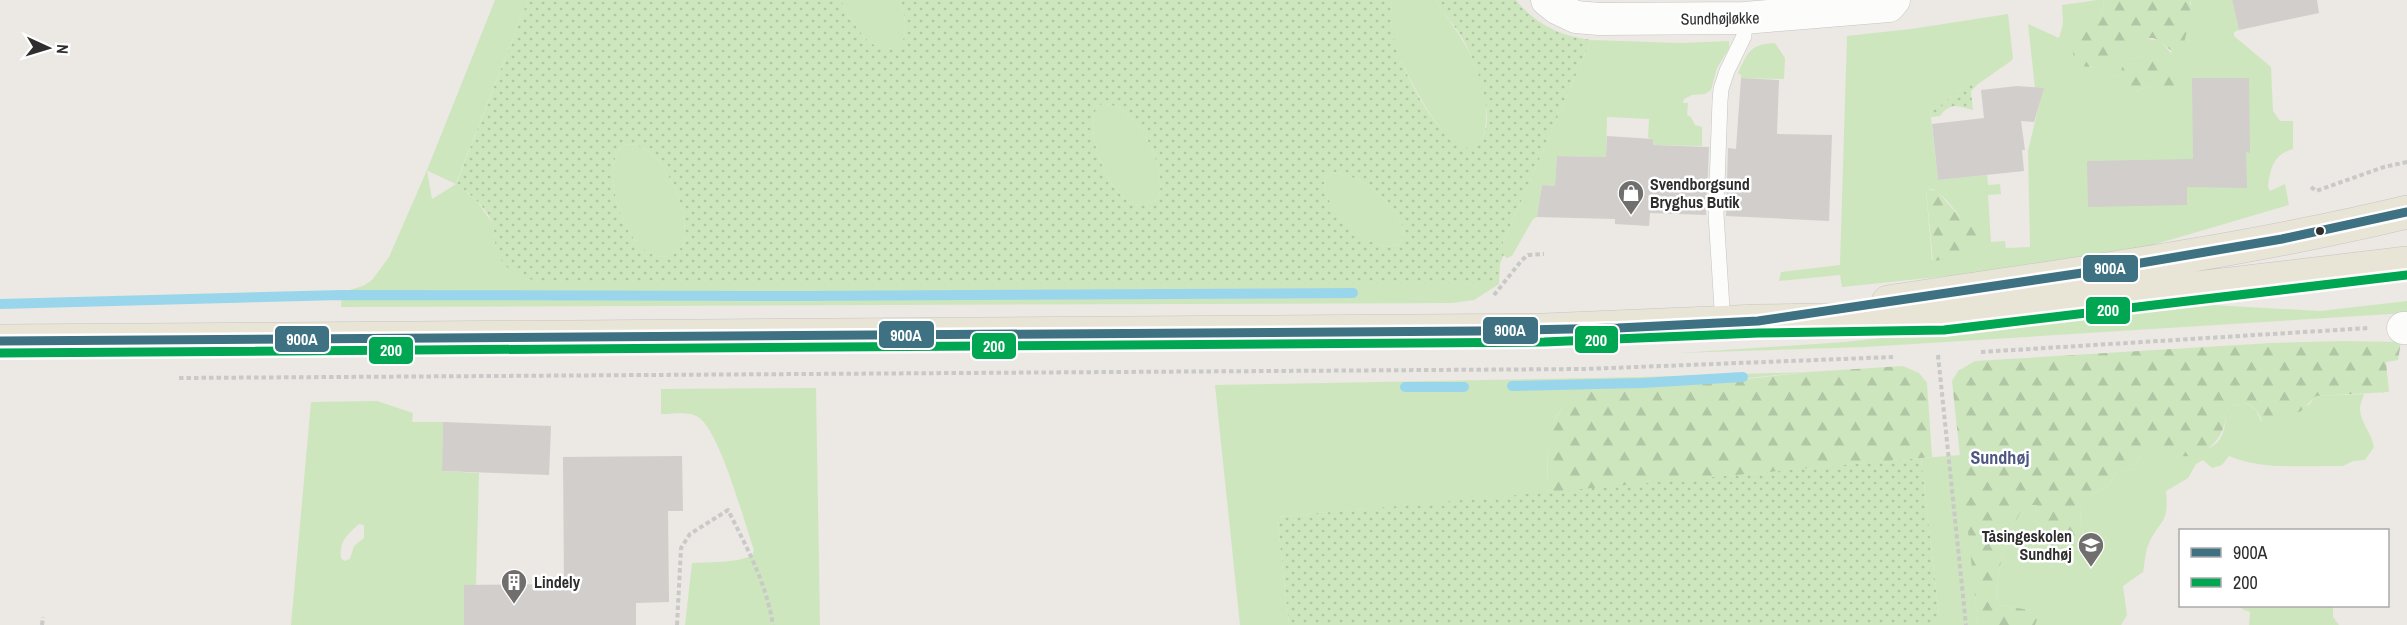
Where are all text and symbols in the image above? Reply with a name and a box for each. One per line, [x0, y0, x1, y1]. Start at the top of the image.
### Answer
street label: Sundhøjløkke [1680, 6, 1760, 30]
north arrow [18, 18, 78, 78]
text: N [52, 44, 74, 55]
place label: Svendborgsund Bryghus Butik [1650, 173, 1750, 213]
shop icon: Svendborgsund Bryghus Butik [1616, 178, 1646, 216]
unlabelled marker [2314, 225, 2326, 237]
line badge: 900A [2082, 254, 2139, 283]
text: 900A [2094, 257, 2126, 279]
line badge: 200 [2085, 296, 2131, 325]
text: 200 [2097, 299, 2119, 321]
line badge: 900A [1482, 316, 1539, 345]
text: 900A [1494, 319, 1526, 341]
line badge: 900A [878, 320, 935, 349]
text: 900A [890, 324, 922, 346]
line badge: 900A [274, 325, 330, 353]
line badge: 200 [1574, 325, 1619, 354]
text: 900A [286, 328, 318, 350]
text: 200 [1585, 329, 1607, 351]
line badge: 200 [971, 332, 1017, 360]
text: 200 [983, 335, 1005, 357]
line badge: 200 [368, 336, 414, 365]
text: 200 [380, 339, 402, 361]
district label: Sundhøj [1970, 445, 2030, 470]
place label: Tåsingeskolen Sundhøj [1982, 525, 2072, 565]
legend [2179, 529, 2389, 607]
school or university icon: Tåsingeskolen Sundhøj [2076, 530, 2106, 568]
text: 900A [2233, 540, 2268, 565]
building icon: Lindely [499, 567, 529, 605]
text: 200 [2233, 570, 2258, 595]
place label: Lindely [534, 571, 581, 593]

